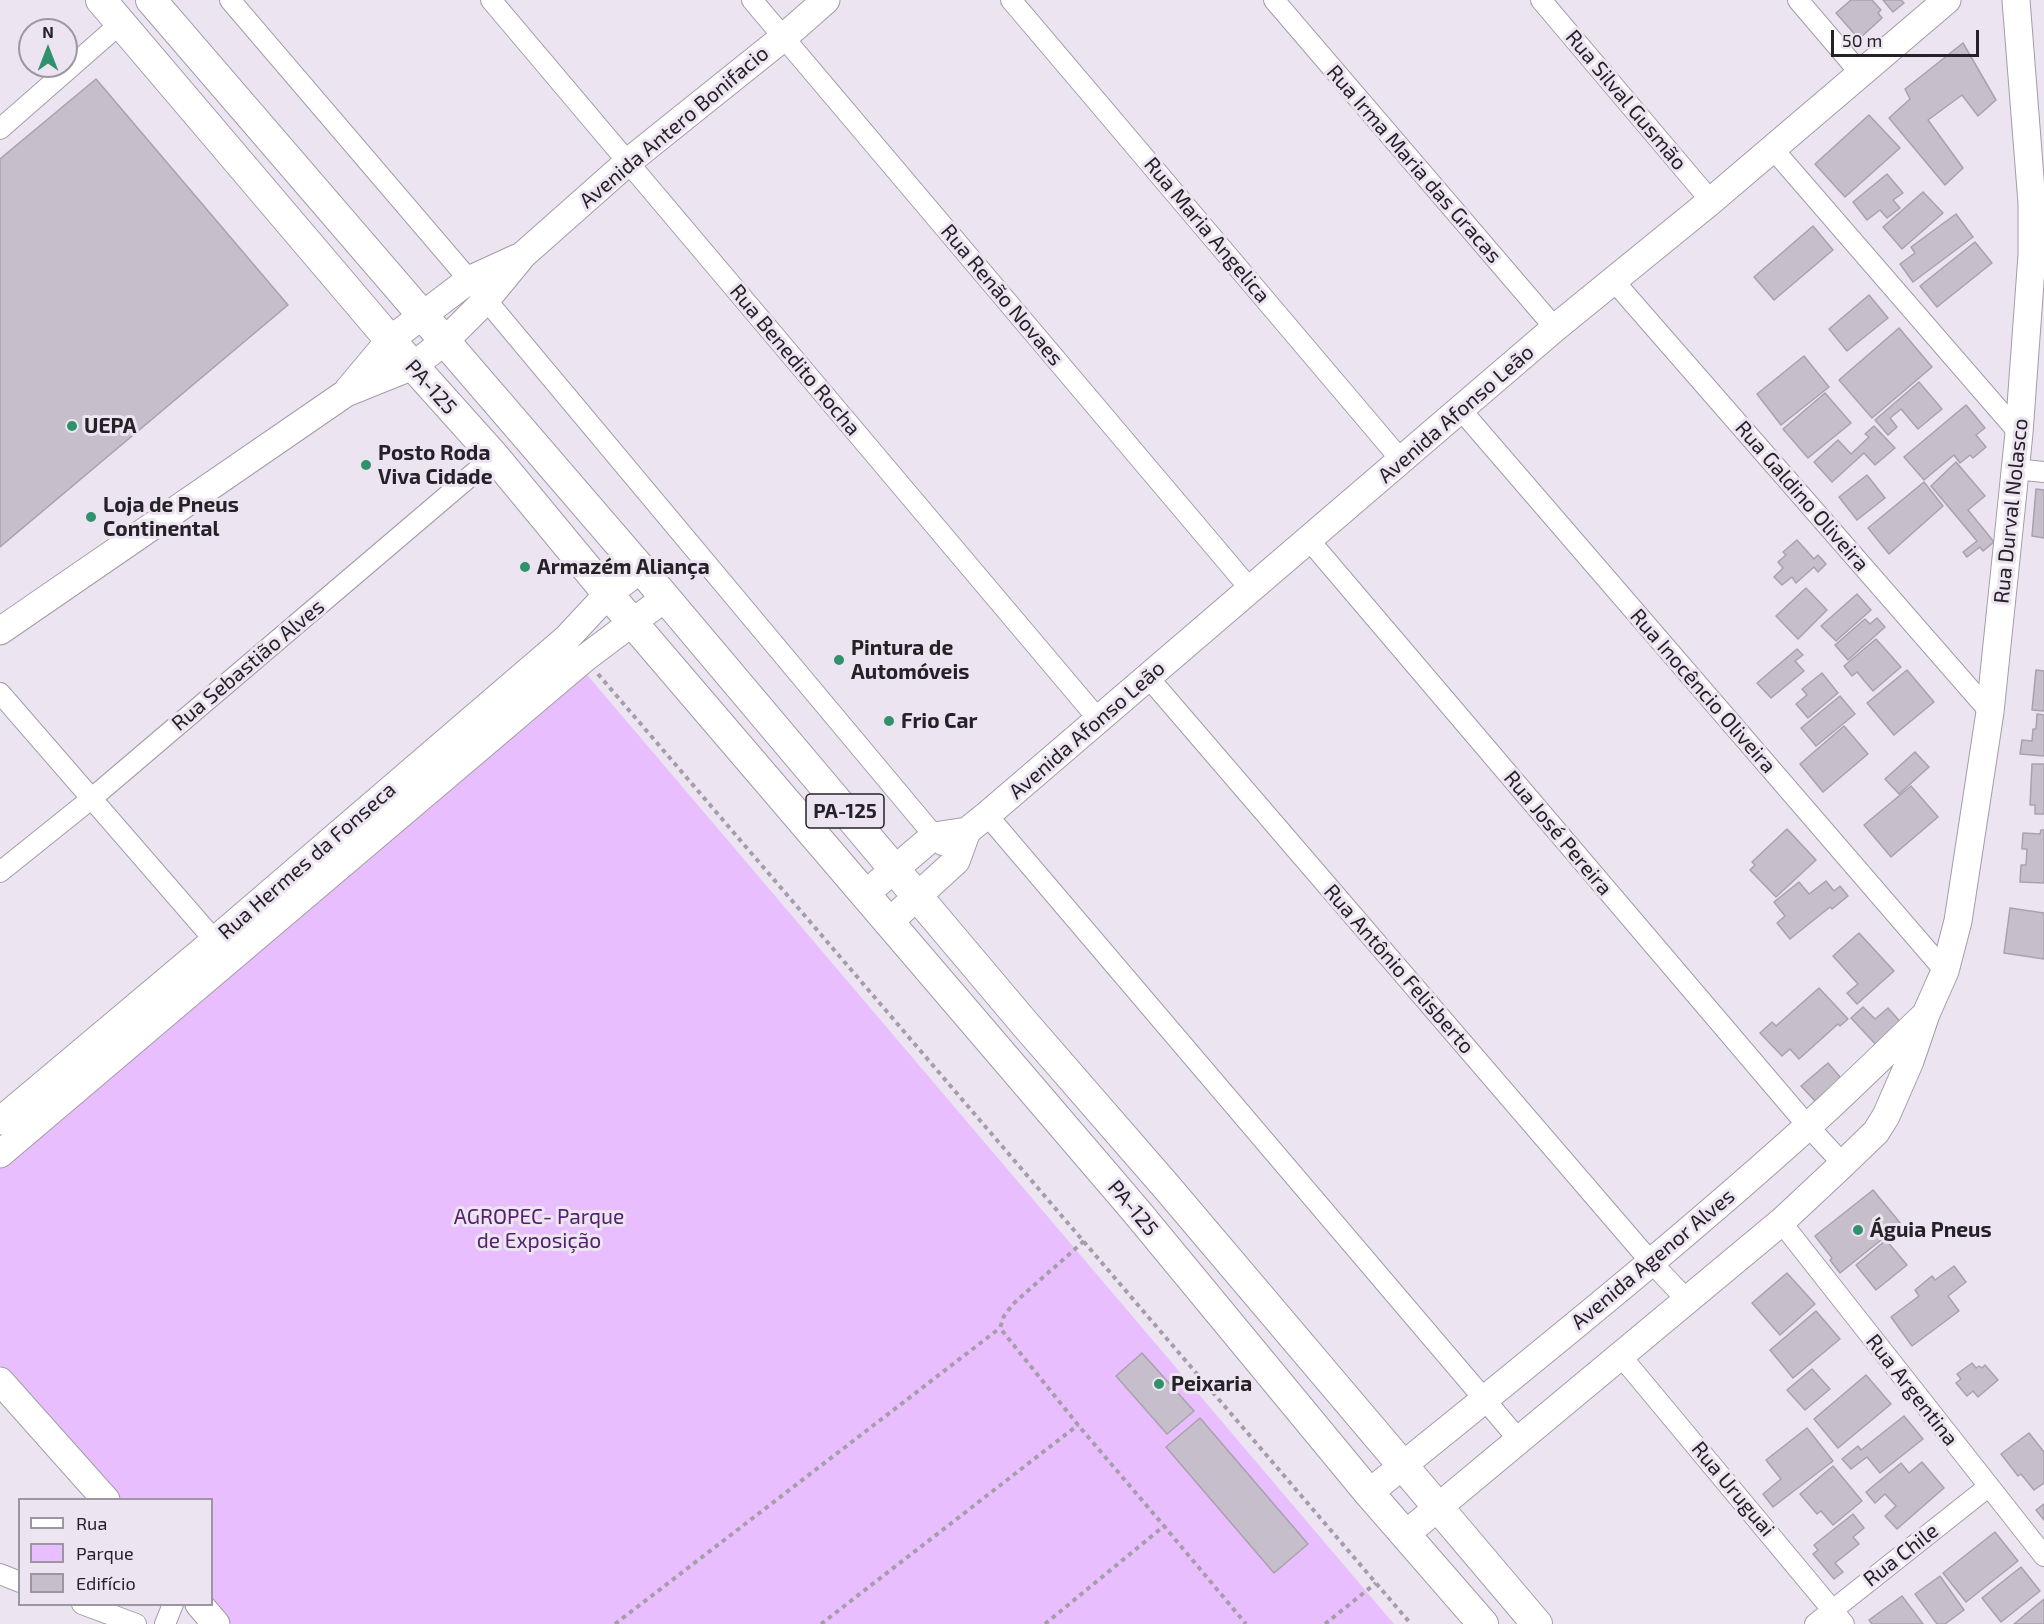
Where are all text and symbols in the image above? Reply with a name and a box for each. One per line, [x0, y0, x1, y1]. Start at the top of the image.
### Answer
north arrow [18, 18, 78, 78]
scale bar [1834, 18, 1982, 56]
text: N [42, 22, 54, 41]
street label: Rua Silval Gusmão [1560, 25, 1692, 175]
text: 50 m [1842, 29, 1882, 51]
street label: Avenida Antero Bonifacio [574, 40, 774, 214]
street label: Rua Irma Maria das Gracas [1321, 60, 1507, 268]
street label: Rua Maria Angelica [1139, 152, 1275, 308]
street label: Rua Renão Novaes [936, 219, 1068, 371]
street label: Rua Benedito Rocha [724, 279, 866, 441]
street label: Avenida Afonso Leão [1373, 339, 1539, 489]
street label: PA-125 [400, 354, 462, 420]
place label: UEPA [84, 413, 137, 439]
street label: Rua Galdino Oliveira [1730, 416, 1874, 576]
street label: Rua Durval Nolasco [1989, 417, 2033, 605]
marker: UEPA [65, 419, 79, 433]
place label: Posto Roda Viva Cidade [378, 440, 493, 490]
marker: Posto Roda Viva Cidade [359, 458, 373, 472]
place label: Loja de Pneus Continental [103, 492, 239, 542]
marker: Loja de Pneus Continental [84, 510, 98, 524]
place label: Armazém Aliança [537, 554, 710, 580]
marker: Armazém Aliança [518, 560, 532, 574]
street label: Rua Sebastião Alves [167, 594, 329, 736]
street label: Rua Inocêncio Oliveira [1625, 604, 1781, 778]
place label: Pintura de Automóveis [851, 635, 969, 685]
marker: Pintura de Automóveis [832, 653, 846, 667]
street label: Avenida Afonso Leão [1004, 655, 1170, 805]
place label: Frio Car [901, 708, 977, 734]
marker: Frio Car [882, 714, 896, 728]
street label: Rua José Pereira [1499, 766, 1617, 900]
street label: Rua Hermes da Fonseca [213, 777, 401, 945]
road number: PA-125 [806, 794, 884, 828]
street label: Rua Antônio Felisberto [1319, 879, 1479, 1059]
street label: PA-125 [1102, 1175, 1164, 1241]
street label: Avenida Agenor Alves [1566, 1183, 1740, 1335]
park label: AGROPEC- Parque de Exposição [454, 1204, 624, 1254]
place label: Águia Pneus [1870, 1217, 1992, 1243]
marker: Águia Pneus [1851, 1223, 1865, 1237]
street label: Rua Argentina [1861, 1329, 1963, 1451]
place label: Peixaria [1171, 1371, 1252, 1397]
marker: Peixaria [1152, 1377, 1166, 1391]
street label: Rua Uruguai [1686, 1436, 1780, 1542]
legend [18, 1498, 213, 1606]
text: Rua [76, 1512, 107, 1534]
street label: Rua Chile [1859, 1518, 1943, 1592]
text: Parque [76, 1542, 134, 1564]
text: Edifício [76, 1572, 136, 1594]

